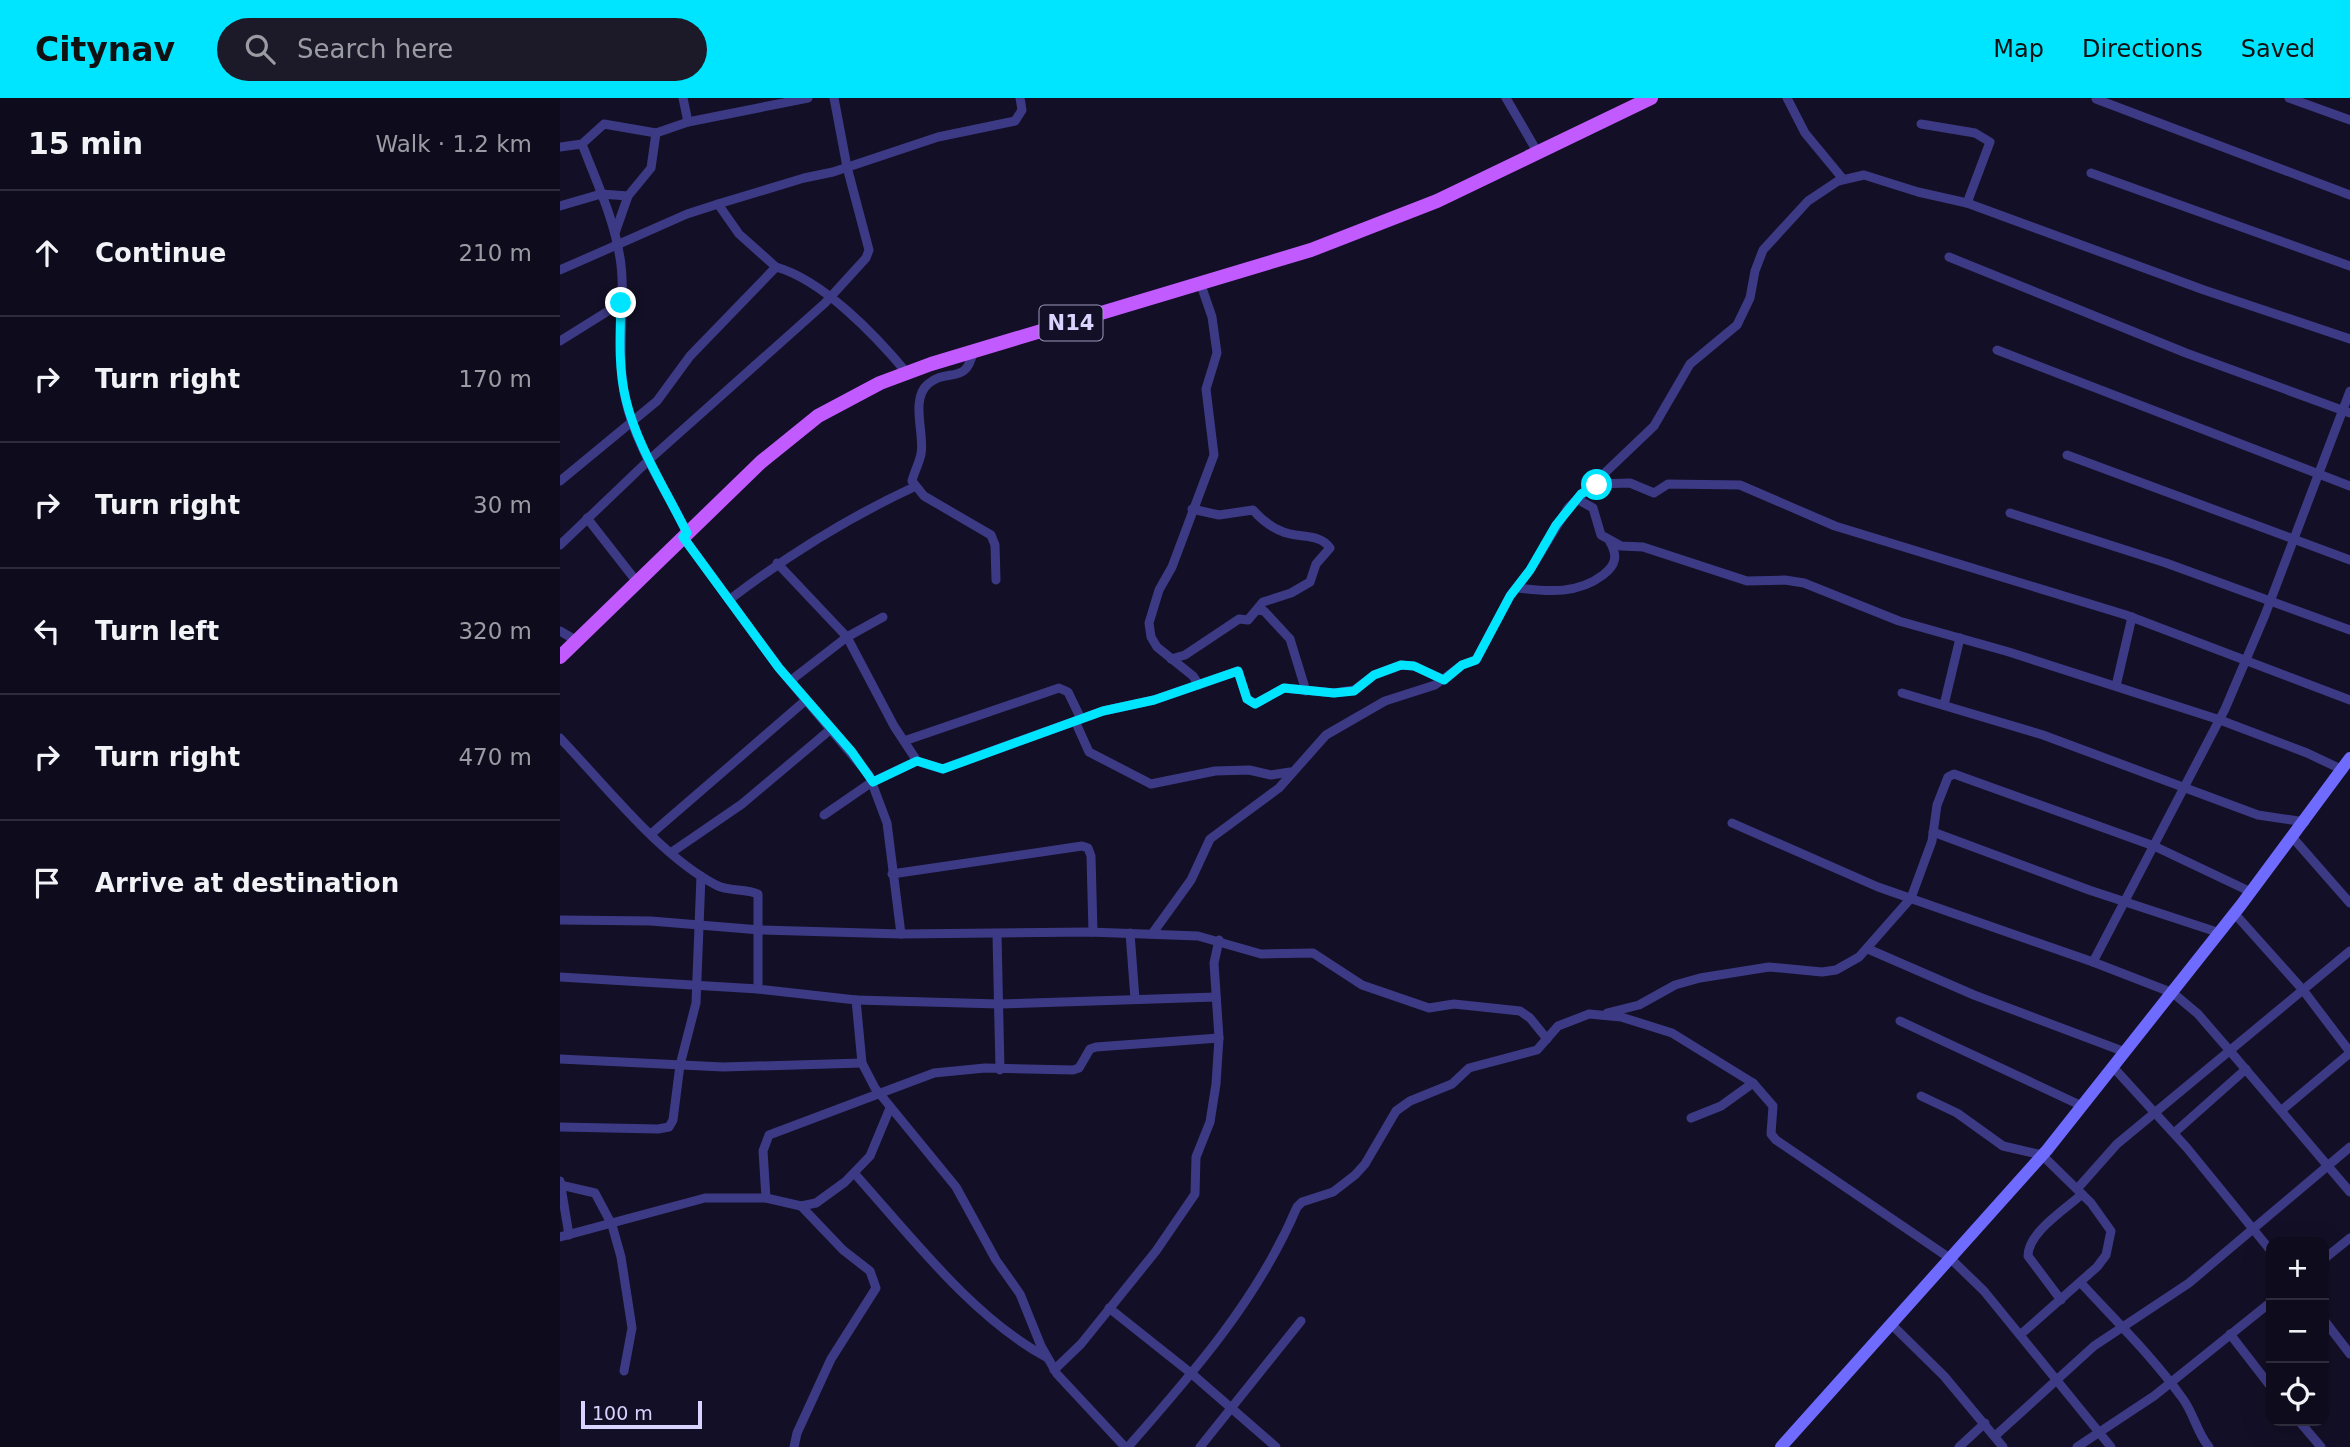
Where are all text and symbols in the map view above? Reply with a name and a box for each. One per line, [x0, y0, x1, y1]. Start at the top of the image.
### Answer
search box [217, 18, 707, 81]
text: Citynav [35, 30, 175, 69]
icon: search [241, 30, 279, 68]
text: Search here [297, 34, 453, 64]
text: Map [1993, 35, 2044, 63]
text: Directions [2082, 35, 2203, 63]
text: Saved [2241, 35, 2315, 63]
text: 15 min [28, 126, 143, 161]
text: Walk · 1.2 km [375, 131, 532, 157]
icon: ahead [28, 234, 66, 272]
text: Continue [95, 238, 226, 268]
text: 210 m [458, 240, 532, 266]
route end [605, 287, 636, 318]
road number: N14 [1040, 306, 1102, 341]
icon: right [28, 360, 66, 398]
text: Turn right [95, 364, 240, 394]
text: 170 m [458, 366, 532, 392]
route start [1581, 469, 1612, 500]
icon: right [28, 486, 66, 524]
text: Turn right [95, 490, 240, 520]
text: 30 m [473, 492, 532, 518]
icon: left [28, 612, 66, 650]
text: Turn left [95, 616, 219, 646]
text: 320 m [458, 618, 532, 644]
icon: right [28, 738, 66, 776]
text: Turn right [95, 742, 240, 772]
text: 470 m [458, 744, 532, 770]
icon: arrive [28, 864, 66, 902]
text: Arrive at destination [95, 868, 399, 898]
map controls [2266, 1237, 2329, 1426]
button: + [2266, 1237, 2329, 1300]
button: − [2266, 1300, 2329, 1363]
button: locate [2266, 1363, 2329, 1426]
scale bar [581, 1398, 702, 1430]
text: 100 m [592, 1402, 653, 1424]

